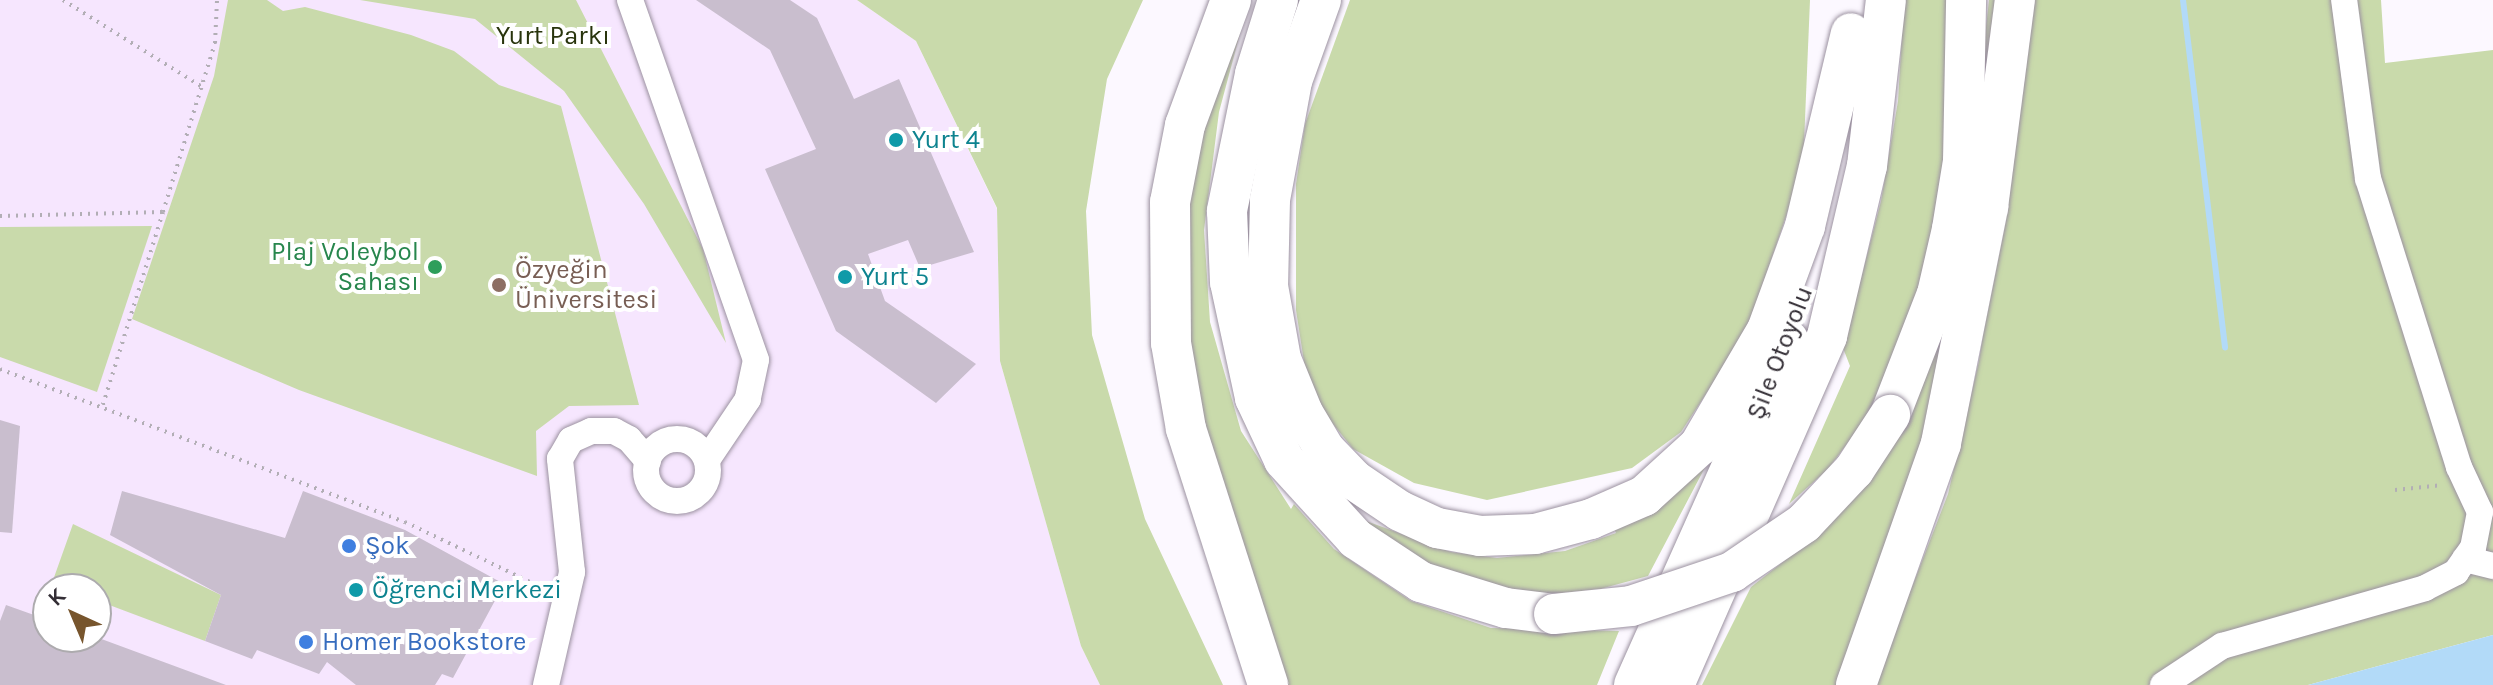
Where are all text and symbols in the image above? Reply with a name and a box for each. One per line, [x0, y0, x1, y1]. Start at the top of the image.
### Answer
park label: Yurt Parkı [496, 20, 610, 52]
place label: Yurt 4 [912, 124, 980, 156]
marker: Yurt 4 [887, 131, 905, 149]
place label: Plaj Voleybol Sahası [271, 236, 419, 298]
place label: Özyeğin Üniversitesi [515, 254, 657, 316]
marker: Plaj Voleybol Sahası [426, 258, 444, 276]
place label: Yurt 5 [861, 261, 929, 293]
marker: Yurt 5 [836, 268, 854, 286]
marker: Özyeğin Üniversitesi [490, 276, 508, 294]
street label: Şile Otoyolu [1740, 282, 1820, 424]
place label: Şok [365, 530, 410, 562]
marker: Şok [340, 537, 358, 555]
north arrow [32, 573, 112, 653]
place label: Öğrenci Merkezi [372, 574, 562, 606]
marker: Öğrenci Merkezi [347, 581, 365, 599]
text: K [43, 583, 71, 612]
place label: Homer Bookstore [322, 626, 526, 658]
marker: Homer Bookstore [297, 633, 315, 651]

